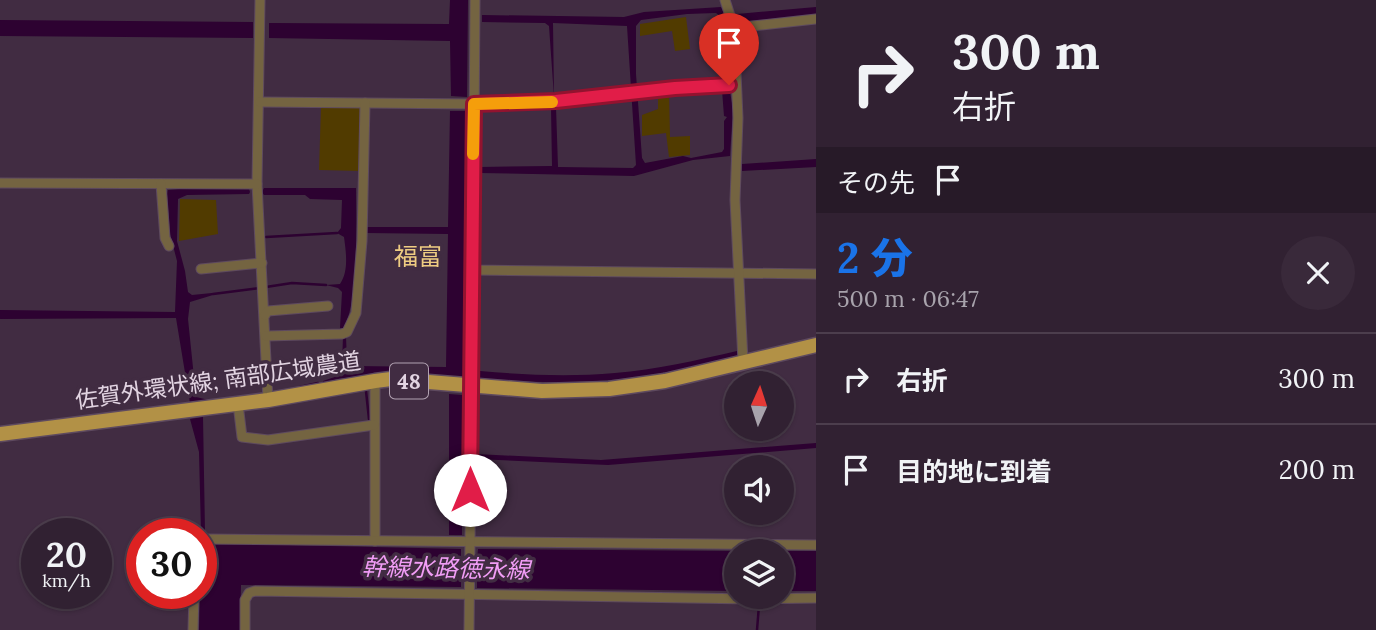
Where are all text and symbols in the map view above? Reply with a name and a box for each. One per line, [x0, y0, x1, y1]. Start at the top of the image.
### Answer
pin [699, 13, 759, 85]
text: 300 m [952, 20, 1100, 82]
icon: arrive [710, 24, 748, 62]
icon: right [837, 28, 928, 119]
text: 右折 [952, 86, 1016, 127]
icon: arrive [929, 161, 967, 199]
text: その先 [837, 166, 915, 199]
text: 2 分 [837, 231, 912, 285]
button: close [1281, 236, 1355, 310]
district label: 福富 [394, 241, 442, 272]
text: 500 m · 06:47 [837, 284, 979, 313]
street label: 佐賀外環状線; 南部広域農道 [73, 346, 363, 414]
icon: right [837, 360, 875, 398]
text: 300 m [1278, 362, 1355, 395]
road number: 48 [390, 364, 428, 398]
text: 右折 [896, 364, 948, 397]
north arrow [724, 371, 794, 441]
map controls [724, 371, 794, 609]
icon: arrive [837, 451, 875, 489]
position arrow [433, 453, 507, 527]
text: 200 m [1279, 453, 1355, 486]
button: sound [724, 455, 794, 525]
text: 目的地に到着 [896, 455, 1052, 488]
speed limit sign: 30 [126, 518, 217, 609]
text: 20 [46, 532, 87, 577]
button: layers [724, 539, 794, 609]
water label: 幹線水路徳永線 [362, 551, 533, 585]
text: km/h [42, 569, 91, 592]

